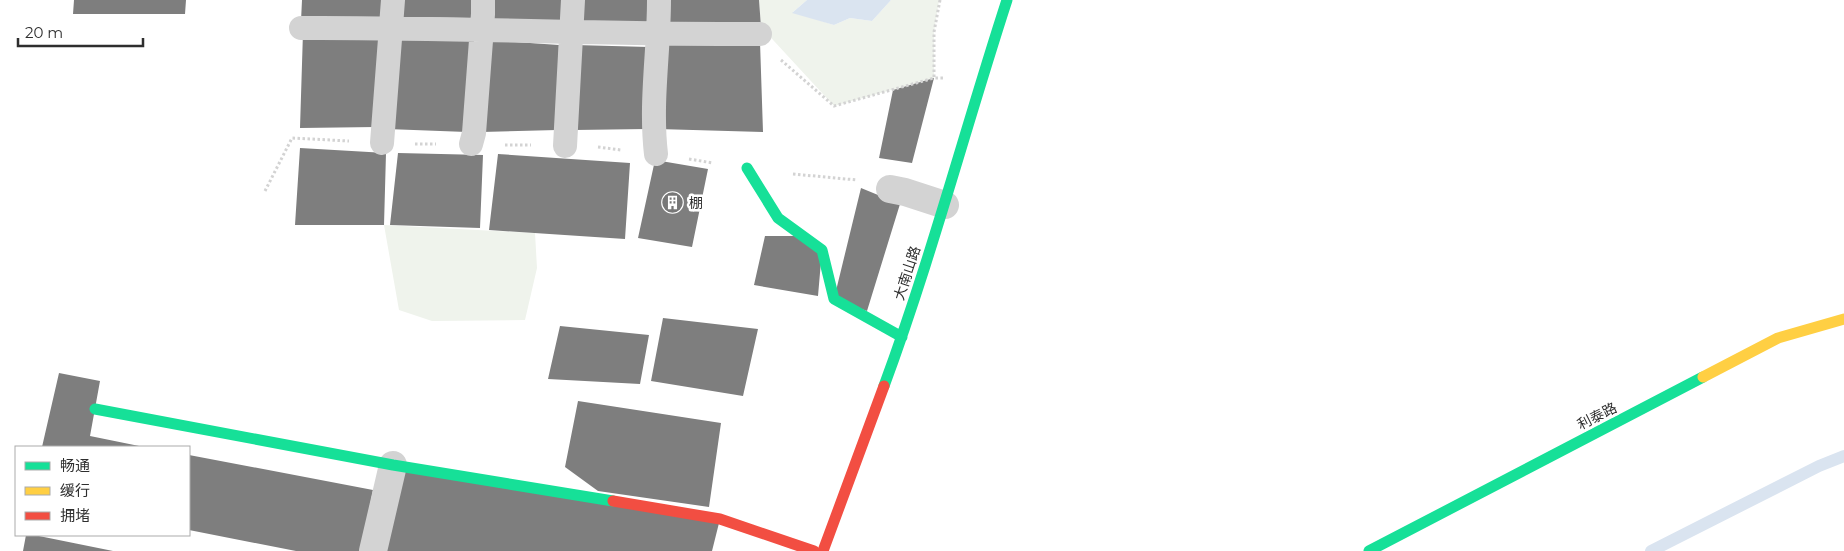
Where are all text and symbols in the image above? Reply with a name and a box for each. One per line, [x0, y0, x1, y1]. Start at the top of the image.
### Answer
scale bar [18, 15, 142, 47]
text: 20 m [25, 23, 63, 42]
building icon: 棚 [661, 191, 685, 215]
place label: 棚 [689, 194, 703, 212]
street label: 大南山路 [890, 244, 924, 302]
street label: 利泰路 [1574, 398, 1620, 434]
legend [15, 446, 190, 536]
text: 畅通 [60, 456, 90, 475]
text: 缓行 [60, 481, 90, 500]
text: 拥堵 [60, 506, 90, 525]

